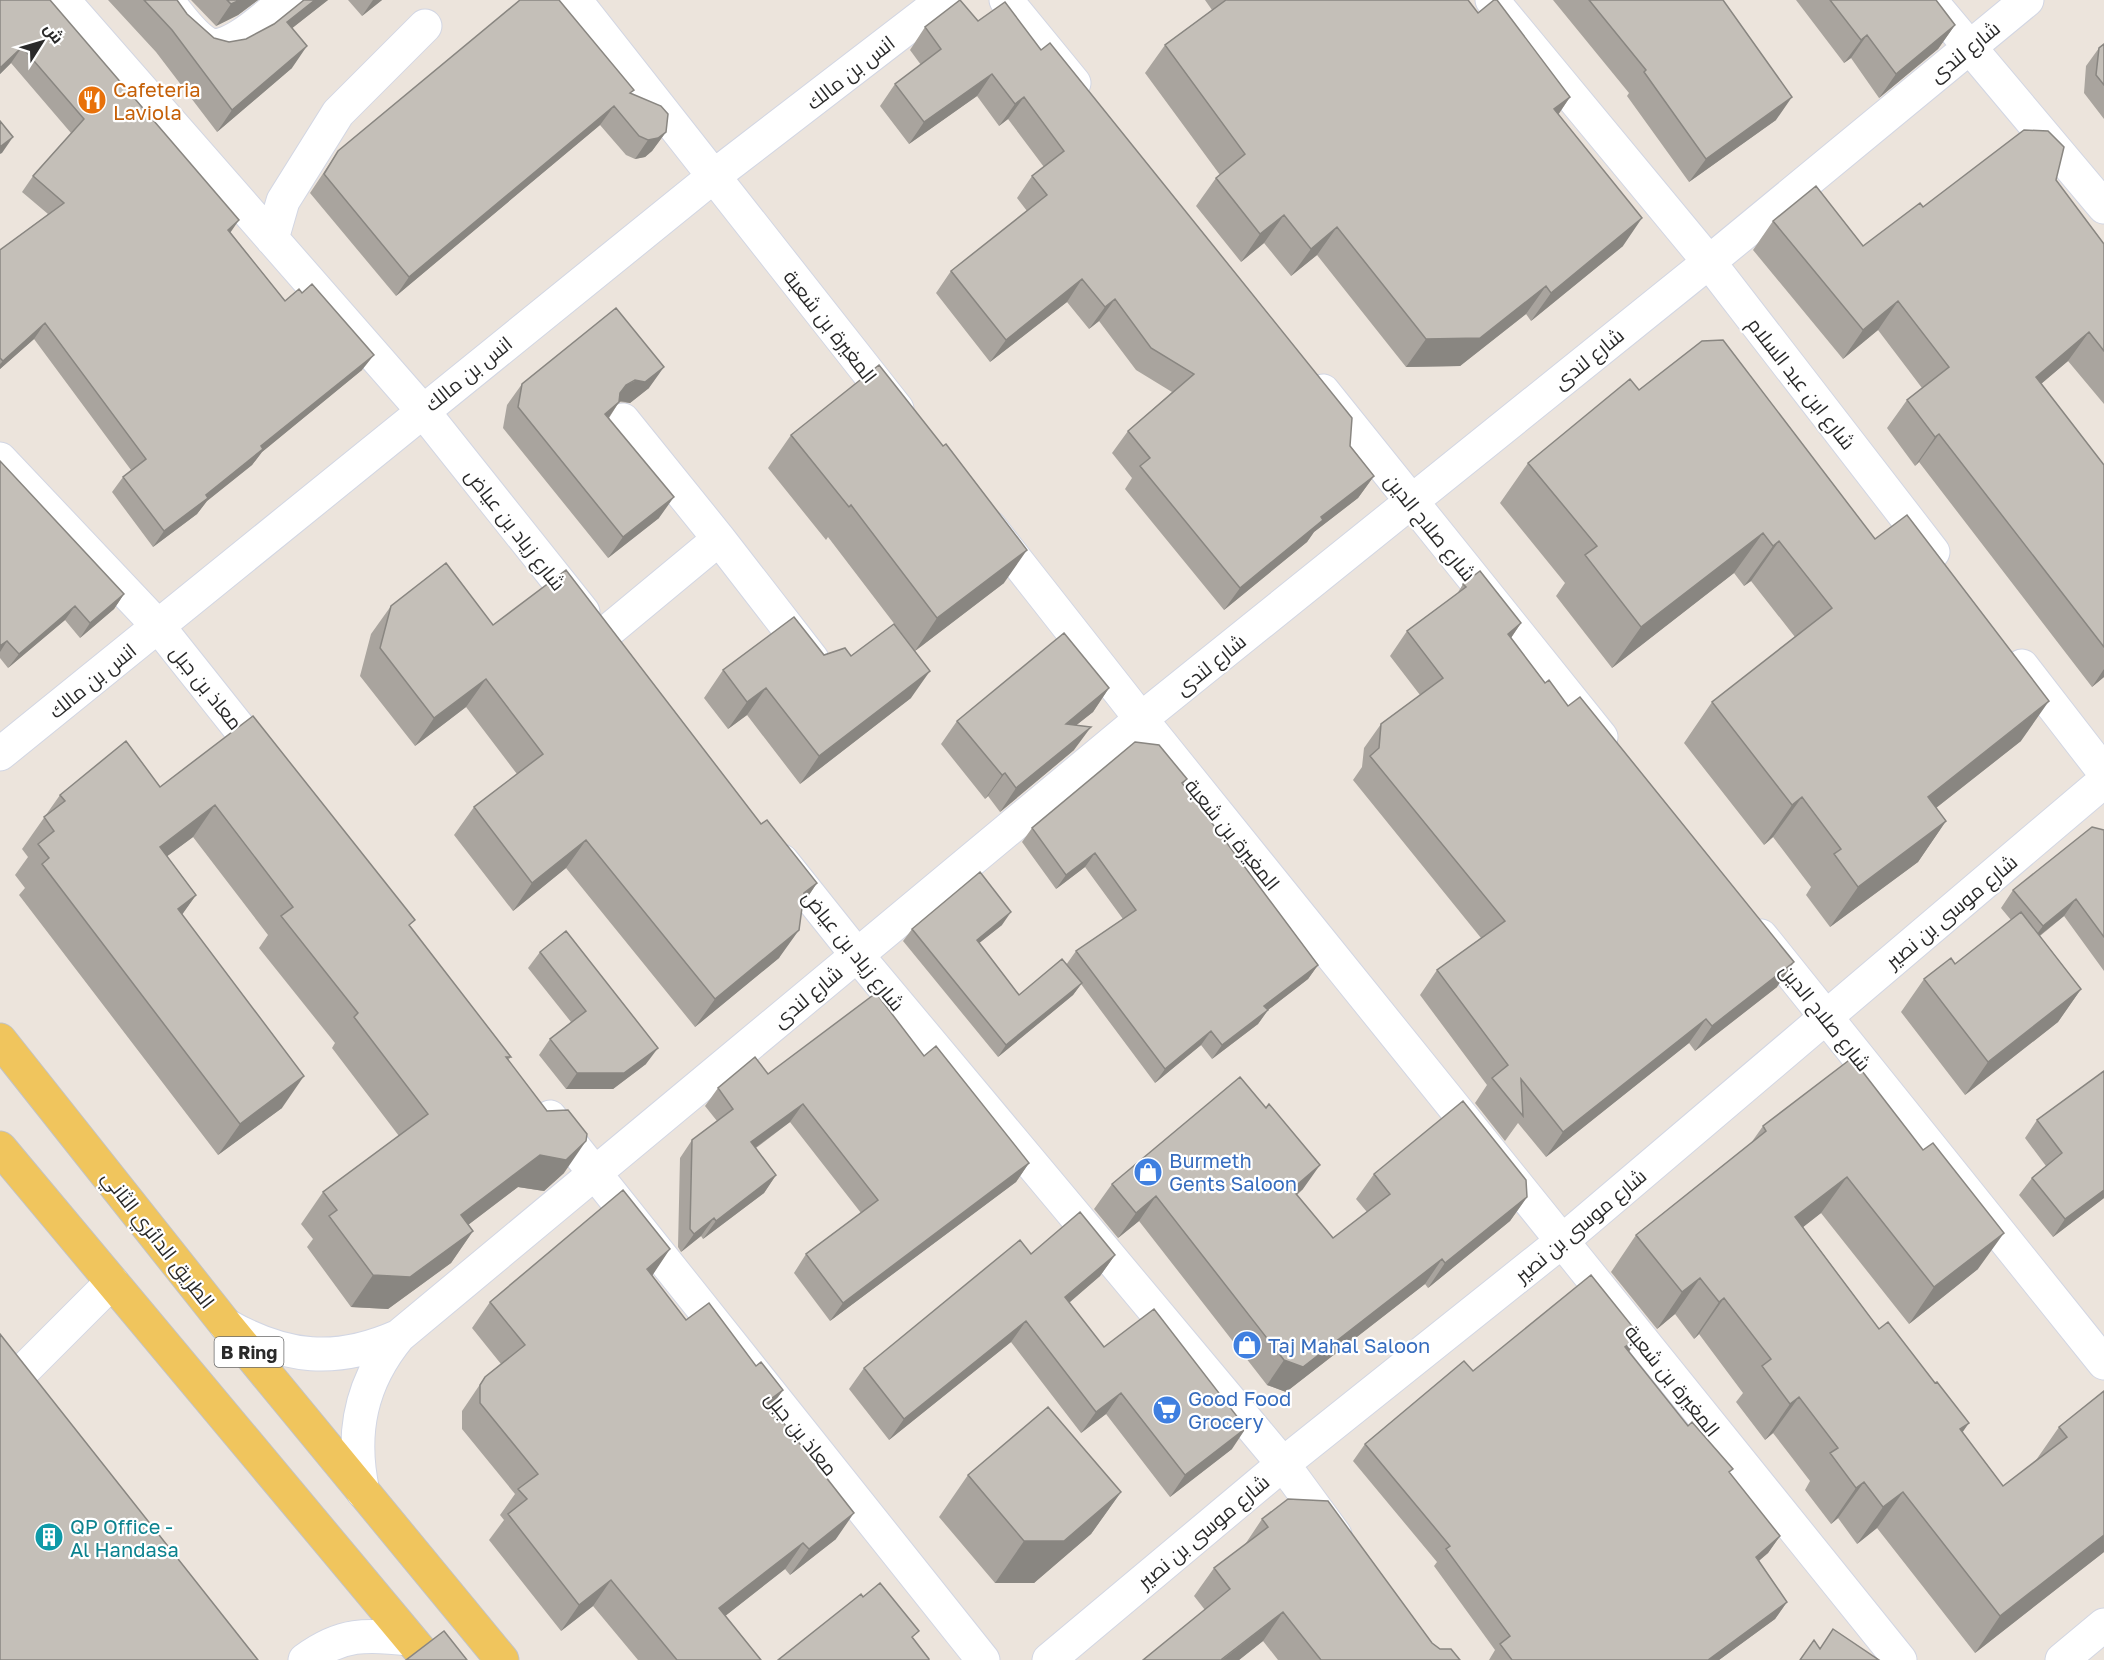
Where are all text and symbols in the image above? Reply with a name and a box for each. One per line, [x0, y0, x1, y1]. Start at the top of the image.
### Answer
north arrow [12, 12, 72, 72]
street label: شارع لندى [1924, 15, 2006, 89]
text: ش [40, 19, 68, 47]
street label: انس بن مالك [801, 30, 900, 116]
place label: Cafeteria Laviola [113, 77, 201, 124]
restaurant icon: Cafeteria Laviola [76, 84, 108, 116]
street label: المغيرة بن شعبة [778, 265, 883, 388]
street label: شارع ابن عبد السلام [1741, 312, 1861, 456]
street label: شارع لندى [1548, 322, 1630, 396]
street label: انس بن مالك [419, 330, 518, 417]
street label: شارع زياد بن عياض [459, 463, 571, 597]
street label: شارع صلاح الدين [1378, 469, 1482, 587]
street label: شارع لندى [1170, 628, 1252, 702]
street label: انس بن مالك [43, 637, 142, 724]
street label: معاذ بن جبل [164, 640, 248, 735]
street label: المغيرة بن شعبة [1179, 773, 1285, 896]
street label: شارع موسى بن نصير [1880, 849, 2023, 976]
street label: شارع زياد بن عياض [796, 885, 910, 1017]
street label: شارع صلاح الدين [1773, 959, 1877, 1077]
street label: شارع لندى [767, 960, 849, 1034]
place label: Burmeth Gents Saloon [1169, 1148, 1297, 1195]
shop icon: Burmeth Gents Saloon [1132, 1156, 1164, 1188]
street label: شارع موسى بن نصير [1509, 1163, 1652, 1290]
street label: الطريق الدائري الثاني [94, 1165, 220, 1316]
street label: المغيرة بن شعبة [1619, 1319, 1725, 1442]
shop icon: Taj Mahal Saloon [1231, 1329, 1263, 1361]
place label: Taj Mahal Saloon [1268, 1333, 1430, 1357]
road number: B Ring [214, 1337, 284, 1367]
street label: معاذ بن جبل [759, 1386, 843, 1481]
place label: Good Food Grocery [1188, 1386, 1291, 1433]
supermarket icon: Good Food Grocery [1151, 1394, 1183, 1426]
street label: شارع موسى بن نصير [1132, 1469, 1275, 1596]
place label: QP Office - Al Handasa [70, 1514, 179, 1561]
building icon: QP Office - Al Handasa [33, 1521, 65, 1553]

